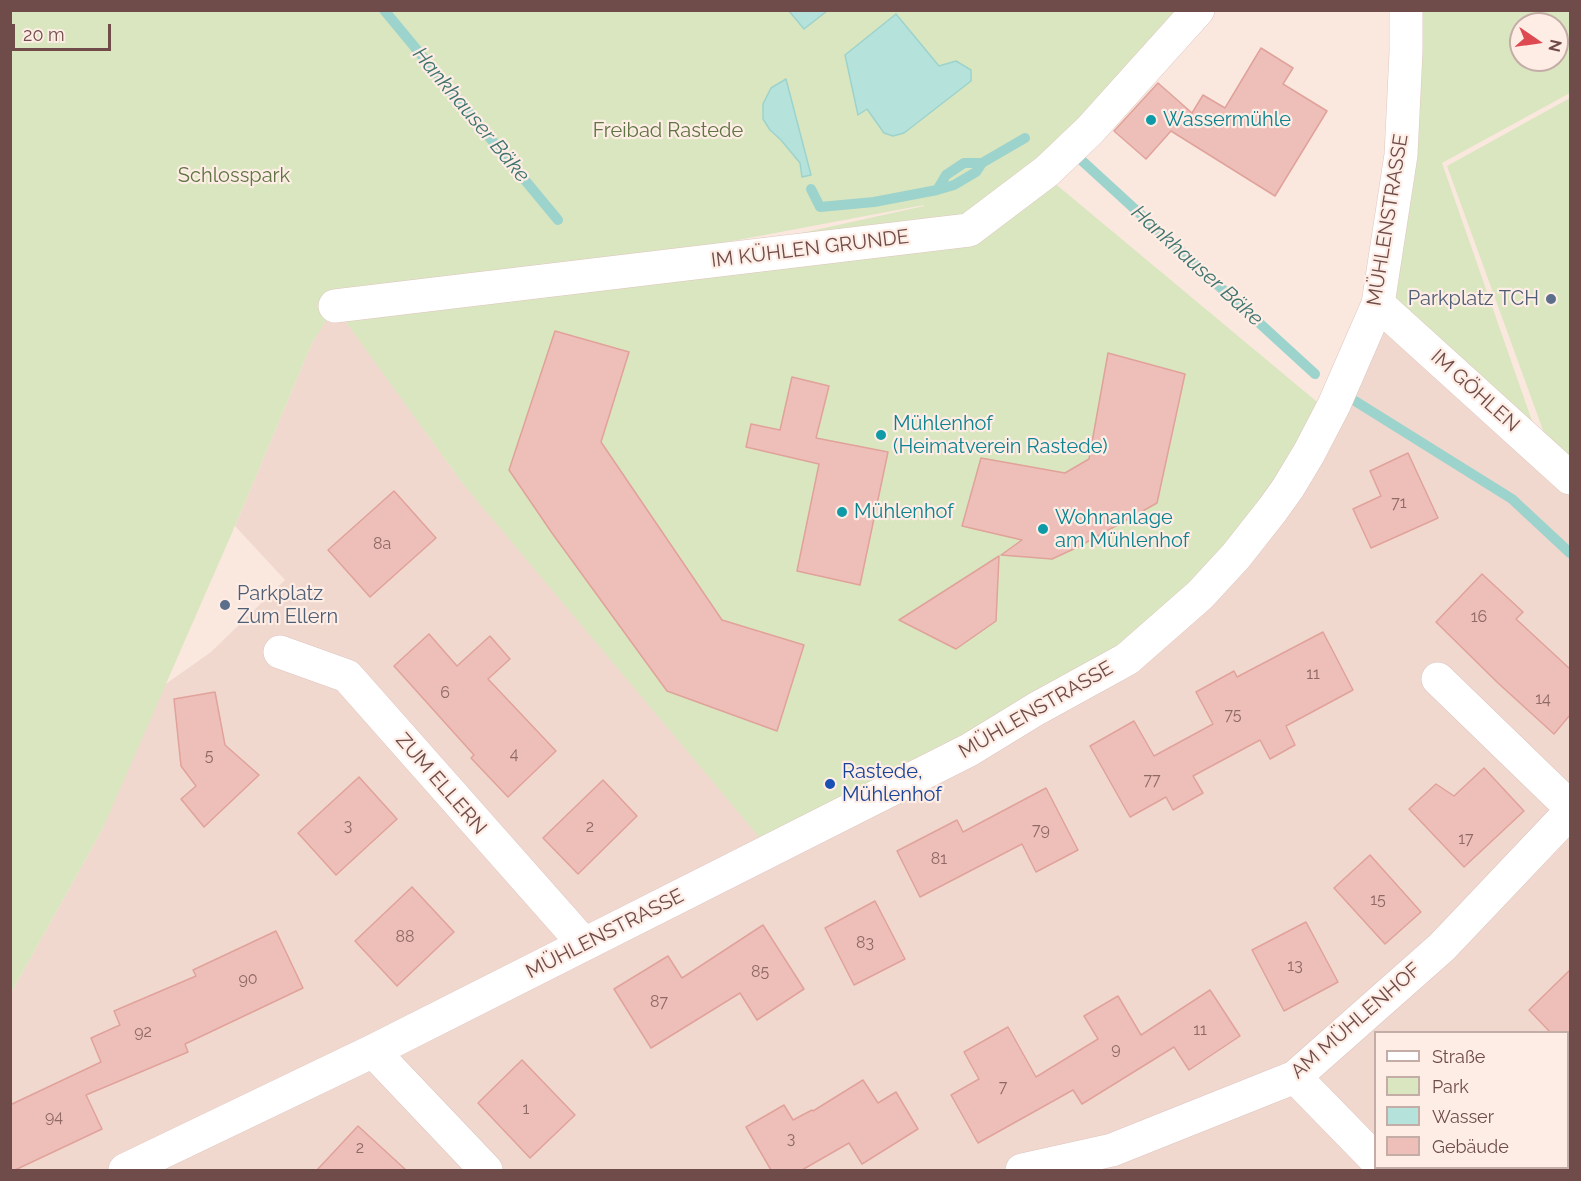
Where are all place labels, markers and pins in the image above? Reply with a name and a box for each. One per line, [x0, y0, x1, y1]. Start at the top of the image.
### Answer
place label: Wassermühle [1163, 108, 1291, 132]
marker: Wassermühle [1144, 113, 1158, 127]
place label: Parkplatz TCH [1408, 287, 1539, 311]
marker: Parkplatz TCH [1544, 292, 1558, 306]
place label: Mühlenhof (Heimatverein Rastede) [893, 412, 1108, 459]
marker: Mühlenhof (Heimatverein Rastede) [874, 428, 888, 442]
place label: Mühlenhof [854, 500, 954, 524]
marker: Mühlenhof [835, 505, 849, 519]
place label: Wohnanlage am Mühlenhof [1055, 506, 1189, 553]
marker: Wohnanlage am Mühlenhof [1036, 522, 1050, 536]
place label: Parkplatz Zum Ellern [237, 582, 338, 629]
marker: Parkplatz Zum Ellern [218, 598, 232, 612]
place label: Rastede, Mühlenhof [842, 760, 942, 807]
marker: Rastede, Mühlenhof [823, 777, 837, 791]

